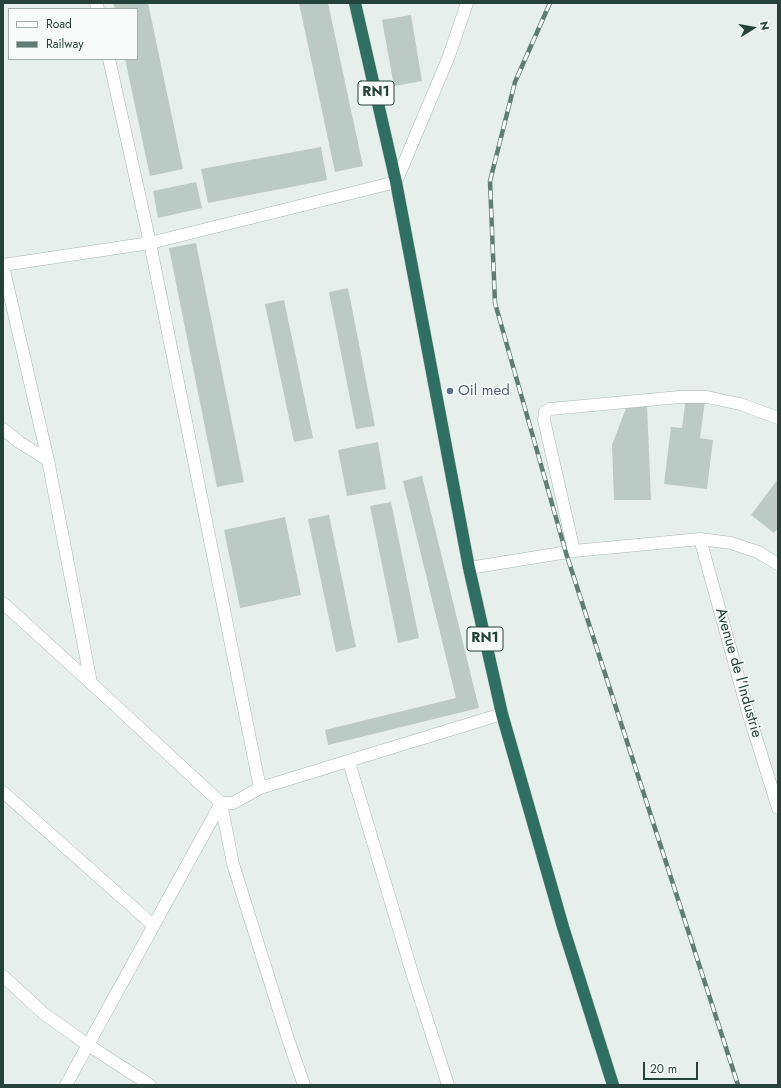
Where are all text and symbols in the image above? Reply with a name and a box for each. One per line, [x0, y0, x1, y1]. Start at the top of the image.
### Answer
legend [8, 8, 138, 60]
north arrow [733, 8, 773, 48]
text: Road [46, 15, 72, 33]
text: N [756, 20, 773, 32]
text: Railway [46, 35, 84, 53]
road number: RN1 [358, 81, 394, 105]
place label: Oil med [458, 382, 510, 400]
marker: Oil med [445, 386, 455, 396]
street label: Avenue de l'Industrie [711, 606, 765, 740]
road number: RN1 [467, 627, 503, 651]
scale bar [645, 1054, 700, 1080]
text: 20 m [650, 1060, 677, 1078]

